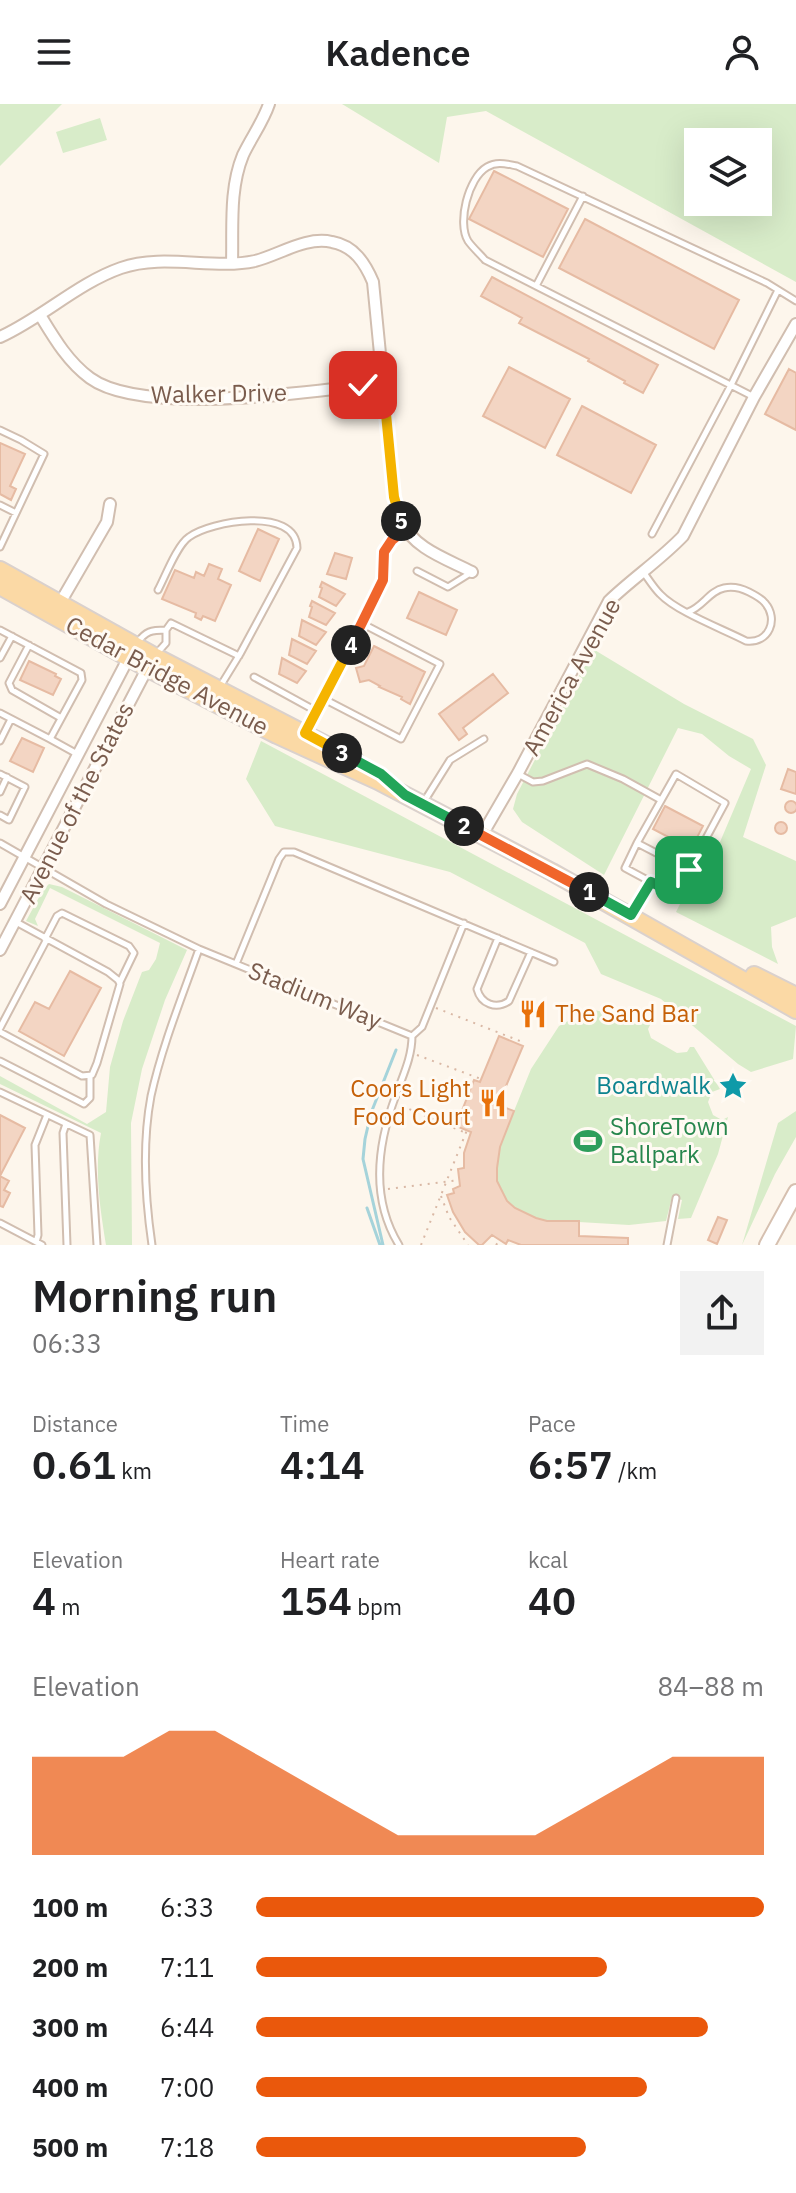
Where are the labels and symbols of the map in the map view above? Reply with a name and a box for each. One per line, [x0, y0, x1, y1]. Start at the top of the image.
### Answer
pin [329, 351, 397, 419]
street label: Walker Drive [151, 376, 287, 410]
pin: 5 [381, 501, 421, 541]
street label: America Avenue [515, 592, 628, 761]
street label: Cedar Bridge Avenue [61, 608, 274, 742]
pin: 4 [331, 625, 371, 665]
street label: Avenue of the States [12, 696, 141, 909]
pin: 3 [322, 733, 362, 773]
pin: 2 [444, 806, 484, 846]
pin [655, 836, 723, 904]
pin: 1 [569, 872, 609, 912]
street label: Stadium Way [244, 954, 387, 1036]
place label: The Sand Bar [555, 997, 699, 1029]
restaurant icon: The Sand Bar [518, 999, 548, 1029]
place label: Boardwalk [596, 1069, 711, 1101]
place icon: Boardwalk [718, 1071, 748, 1101]
place label: Coors Light Food Court [350, 1072, 471, 1132]
restaurant icon: Coors Light Food Court [478, 1088, 508, 1118]
place label: ShoreTown Ballpark [610, 1110, 729, 1170]
sports icon: ShoreTown Ballpark [573, 1126, 603, 1156]

